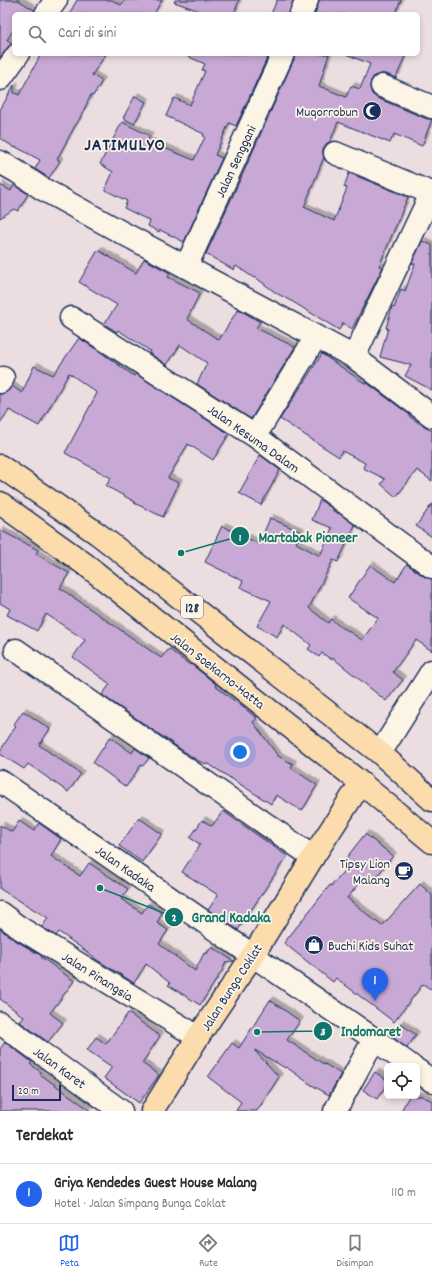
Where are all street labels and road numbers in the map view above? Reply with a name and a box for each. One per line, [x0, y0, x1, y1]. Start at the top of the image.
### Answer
street label: Jalan Senggani [211, 122, 263, 201]
street label: Jalan Kesuma Dalam [203, 400, 303, 479]
road number: 128 [181, 596, 203, 618]
street label: Jalan Soekarno-Hatta [165, 628, 269, 715]
street label: Jalan Kadaka [91, 841, 159, 898]
street label: Jalan Bunga Coklat [197, 941, 268, 1036]
street label: Jalan Pinangsia [57, 948, 137, 1008]
street label: Jalan Karet [28, 1043, 89, 1095]

